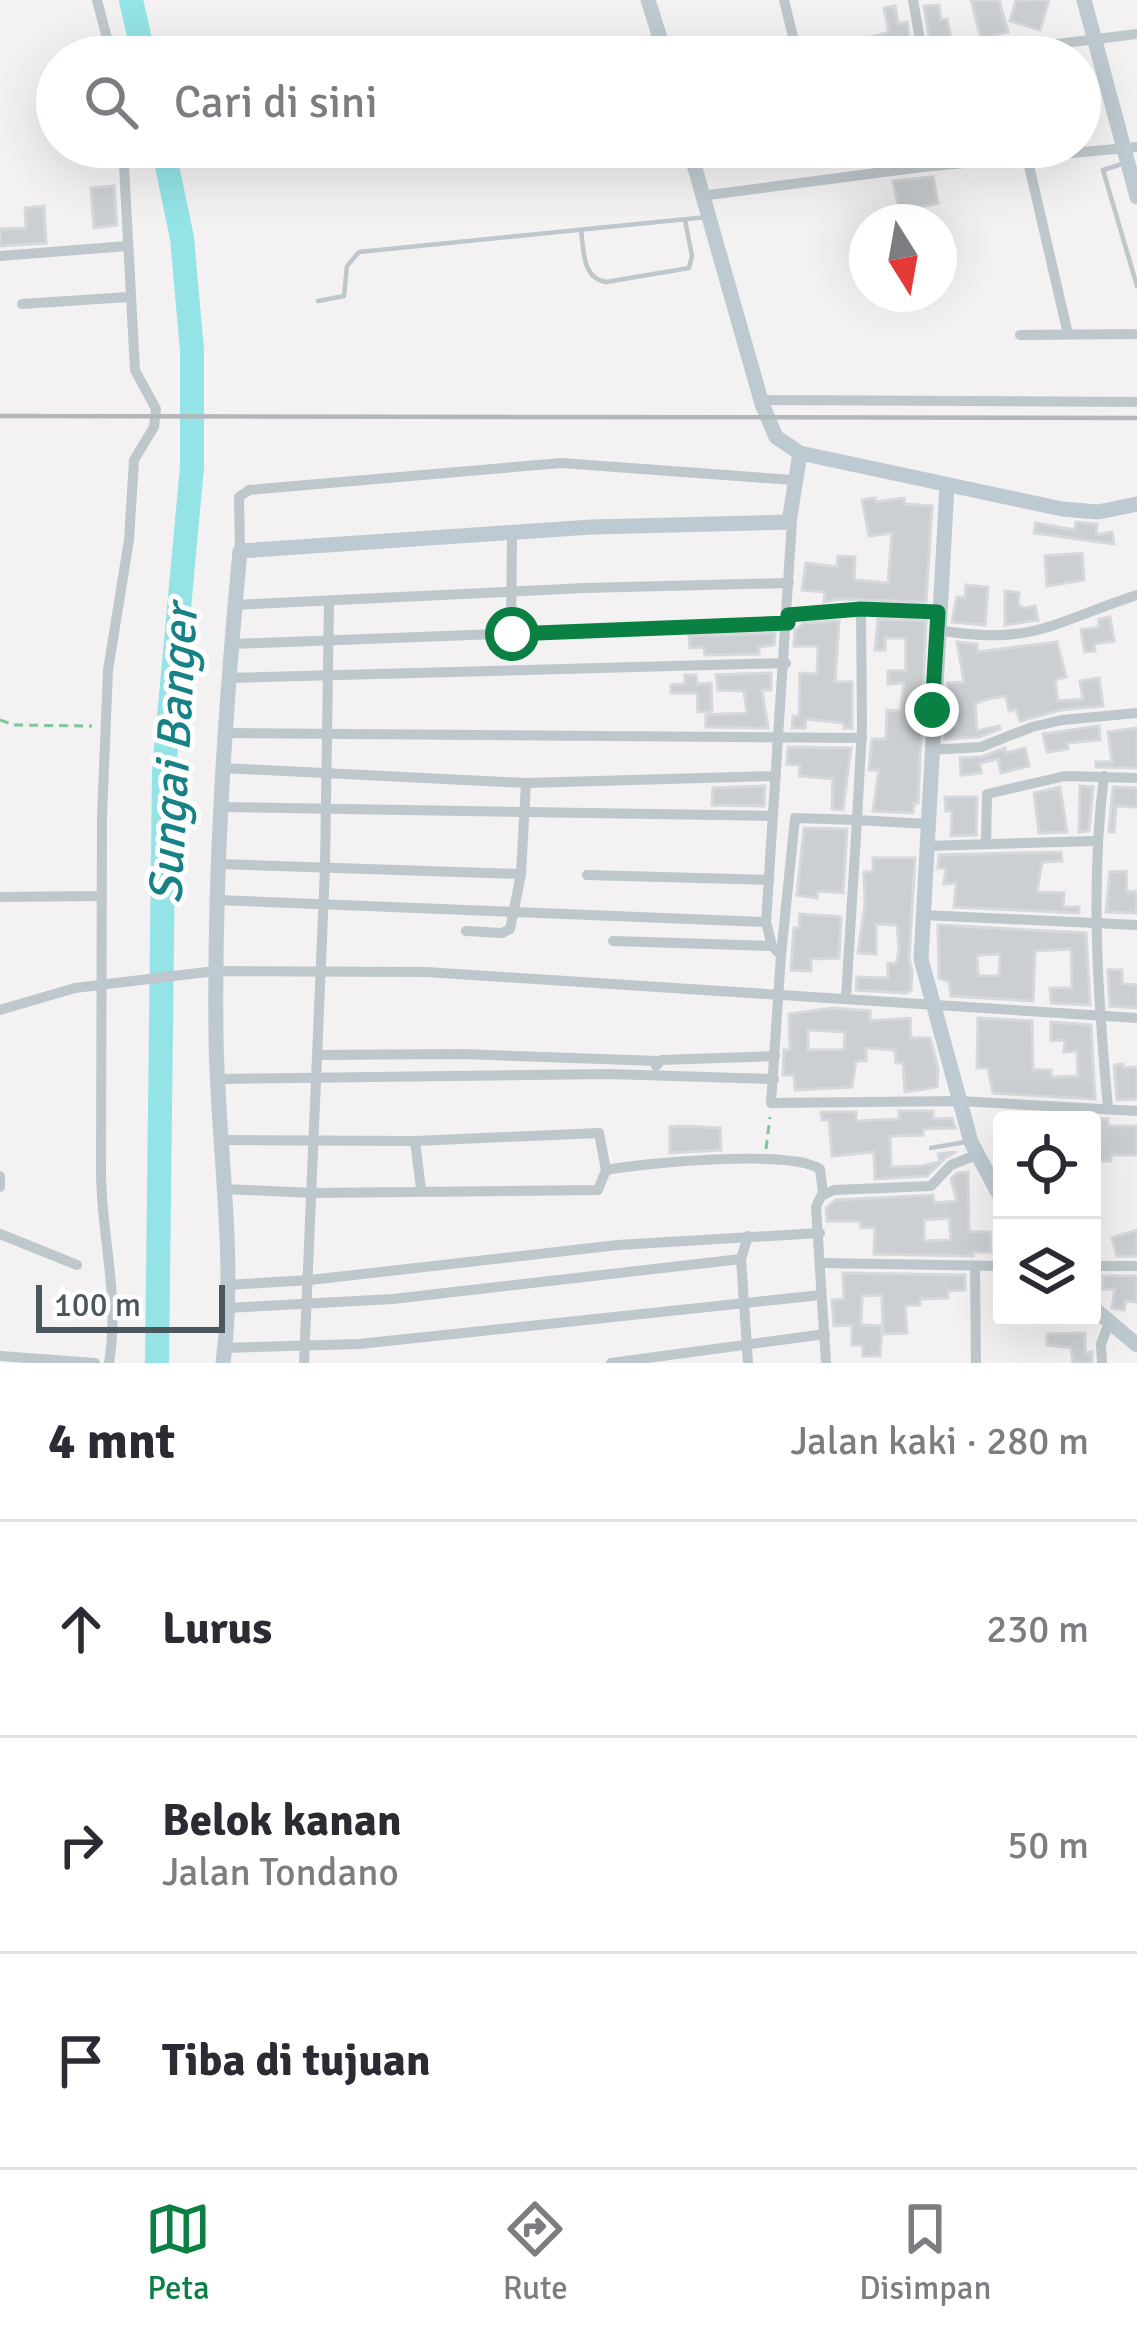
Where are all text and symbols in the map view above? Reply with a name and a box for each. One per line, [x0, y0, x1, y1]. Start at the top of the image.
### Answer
search box [36, 36, 1101, 168]
icon: search [78, 69, 144, 135]
text: Cari di sini [174, 75, 378, 130]
north arrow [849, 204, 957, 312]
water label: Sungai Banger [136, 597, 211, 905]
route start [485, 607, 539, 661]
route end [905, 683, 959, 737]
map controls [993, 1111, 1101, 1327]
button: locate [993, 1111, 1101, 1219]
button: layers [993, 1219, 1101, 1327]
scale bar [36, 1279, 225, 1332]
text: 100 m [54, 1285, 141, 1326]
text: 4 mnt [48, 1410, 175, 1473]
text: Jalan kaki · 280 m [791, 1417, 1089, 1465]
icon: ahead [48, 1596, 114, 1662]
text: Lurus [162, 1601, 272, 1656]
text: 230 m [986, 1605, 1089, 1653]
text: Belok kanan [162, 1793, 402, 1848]
icon: right [48, 1812, 114, 1878]
text: 50 m [1007, 1821, 1089, 1869]
text: Jalan Tondano [162, 1848, 399, 1896]
icon: arrive [48, 2028, 114, 2094]
text: Tiba di tujuan [162, 2033, 431, 2088]
tab: Peta [145, 2196, 211, 2309]
tab: Rute [502, 2196, 568, 2309]
tab: Disimpan [859, 2196, 992, 2309]

